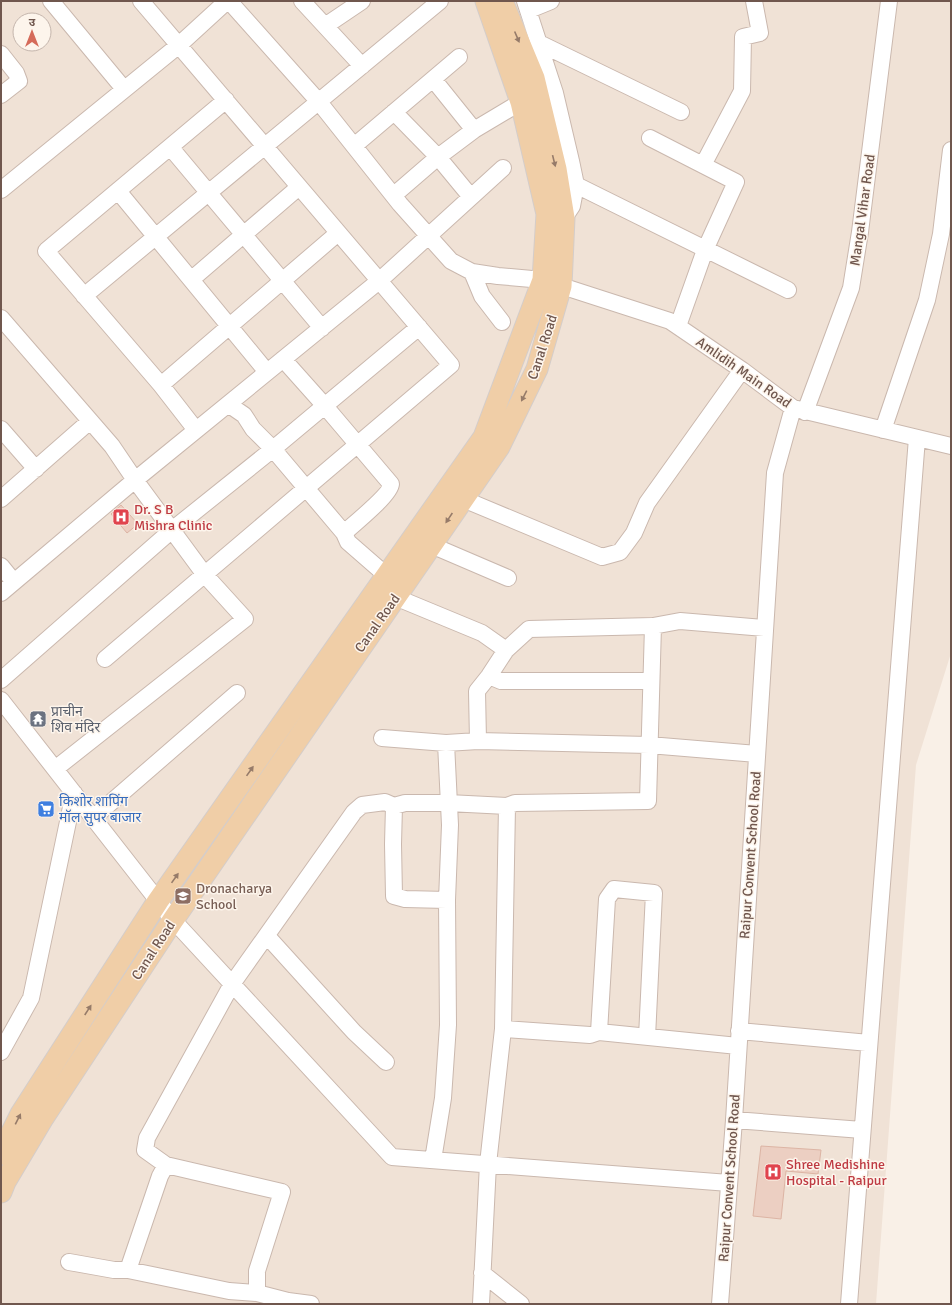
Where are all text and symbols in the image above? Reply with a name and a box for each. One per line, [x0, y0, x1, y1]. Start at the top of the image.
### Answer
north arrow [12, 12, 52, 52]
text: उ [29, 16, 36, 29]
one-way arrow [514, 31, 520, 43]
street label: Mangal Vihar Road [846, 153, 879, 267]
one-way arrow [552, 155, 558, 167]
street label: Canal Road [524, 313, 561, 382]
street label: Amlidih Main Road [693, 333, 795, 412]
one-way arrow [521, 390, 527, 401]
place label: Dr. S B Mishra Clinic [134, 501, 213, 534]
hospital icon: Dr. S B Mishra Clinic [111, 507, 131, 527]
one-way arrow [445, 513, 453, 523]
street label: Canal Road [351, 591, 404, 656]
place label: प्राचीन शिव मंदिर [51, 703, 100, 736]
temple icon: प्राचीन शिव मंदिर [28, 709, 48, 729]
one-way arrow [246, 766, 254, 777]
street label: Raipur Convent School Road [736, 771, 765, 939]
place label: किशोर शापिंग मॉल सुपर बाजार [59, 793, 141, 827]
supermarket icon: किशोर शापिंग मॉल सुपर बाजार [36, 799, 56, 819]
one-way arrow [171, 872, 179, 883]
place label: Dronacharya School [196, 880, 272, 913]
school or university icon: Dronacharya School [173, 886, 193, 906]
street label: Canal Road [128, 917, 179, 983]
one-way arrow [84, 1005, 92, 1015]
street label: Raipur Convent School Road [715, 1094, 744, 1262]
one-way arrow [15, 1114, 22, 1125]
place label: Shree Medishine Hospital - Raipur [786, 1156, 887, 1189]
hospital icon: Shree Medishine Hospital - Raipur [763, 1162, 783, 1182]

